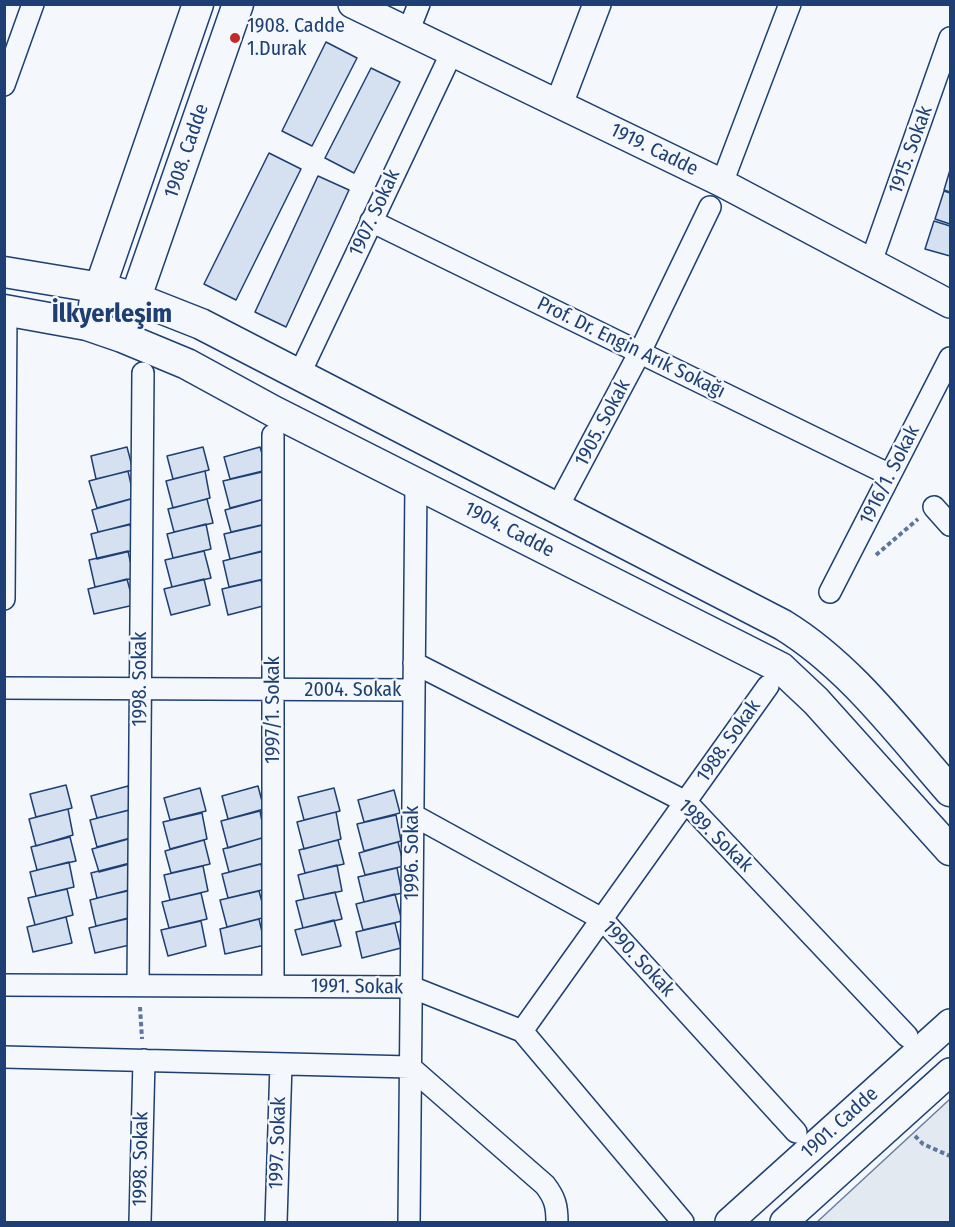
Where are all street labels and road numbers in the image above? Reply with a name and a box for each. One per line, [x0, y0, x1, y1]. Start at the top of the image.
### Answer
street label: 1908. Cadde [160, 101, 214, 201]
street label: 1915. Sokak [884, 103, 938, 197]
street label: 1919. Cadde [606, 118, 702, 182]
street label: 1907. Sokak [344, 166, 406, 260]
street label: Prof. Dr. Engin Arık Sokağı [533, 292, 729, 404]
street label: 1905. Sokak [570, 376, 636, 470]
street label: 1916/1. Sokak [855, 421, 925, 529]
street label: 1904. Cadde [460, 497, 558, 563]
street label: 1998. Sokak [128, 632, 152, 726]
street label: 1997/1. Sokak [261, 656, 285, 764]
street label: 2004. Sokak [305, 678, 401, 702]
street label: 1988. Sokak [692, 695, 766, 787]
street label: 1989. Sokak [673, 795, 757, 877]
street label: 1996. Sokak [400, 806, 424, 900]
street label: 1990. Sokak [597, 916, 679, 1002]
street label: 1991. Sokak [311, 974, 403, 1000]
street label: 1901. Cadde [797, 1082, 883, 1164]
street label: 1997. Sokak [264, 1096, 292, 1190]
street label: 1998. Sokak [128, 1111, 154, 1207]

